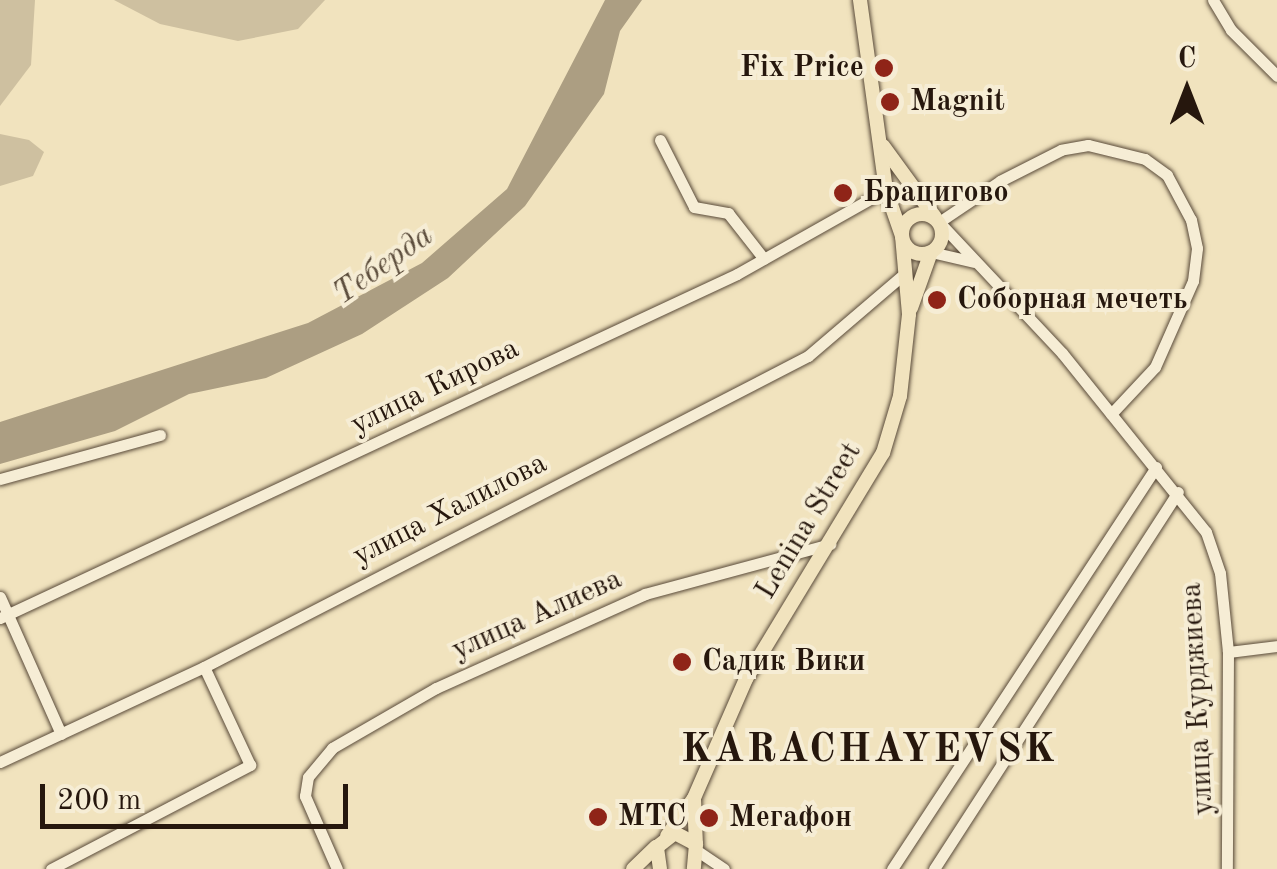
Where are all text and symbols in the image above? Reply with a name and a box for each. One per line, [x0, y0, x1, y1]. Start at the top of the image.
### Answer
north arrow [1137, 40, 1237, 140]
text: С [1178, 46, 1196, 74]
place label: Fix Price [740, 50, 864, 86]
marker: Fix Price [873, 57, 895, 79]
place label: Magnit [910, 84, 1005, 120]
marker: Magnit [879, 91, 901, 113]
place label: Брацигово [863, 175, 1009, 211]
marker: Брацигово [832, 182, 854, 204]
water label: Теберда [327, 218, 441, 314]
place label: Соборная мечеть [957, 282, 1188, 318]
marker: Соборная мечеть [926, 289, 948, 311]
street label: улица Кирова [345, 331, 525, 443]
street label: Lenina Street [748, 436, 870, 606]
street label: улица Халилова [347, 446, 553, 574]
street label: улица Алиева [446, 561, 628, 669]
street label: улица Курджиева [1174, 582, 1222, 816]
place label: Садик Вики [702, 644, 865, 680]
marker: Садик Вики [671, 651, 693, 673]
district label: KARACHAYEVSK [681, 727, 1057, 775]
scale bar [45, 764, 352, 826]
text: 200 m [57, 786, 141, 816]
place label: МТС [618, 799, 686, 835]
place label: Мегафон [729, 800, 852, 836]
marker: МТС [587, 806, 609, 828]
marker: Мегафон [698, 807, 720, 829]

